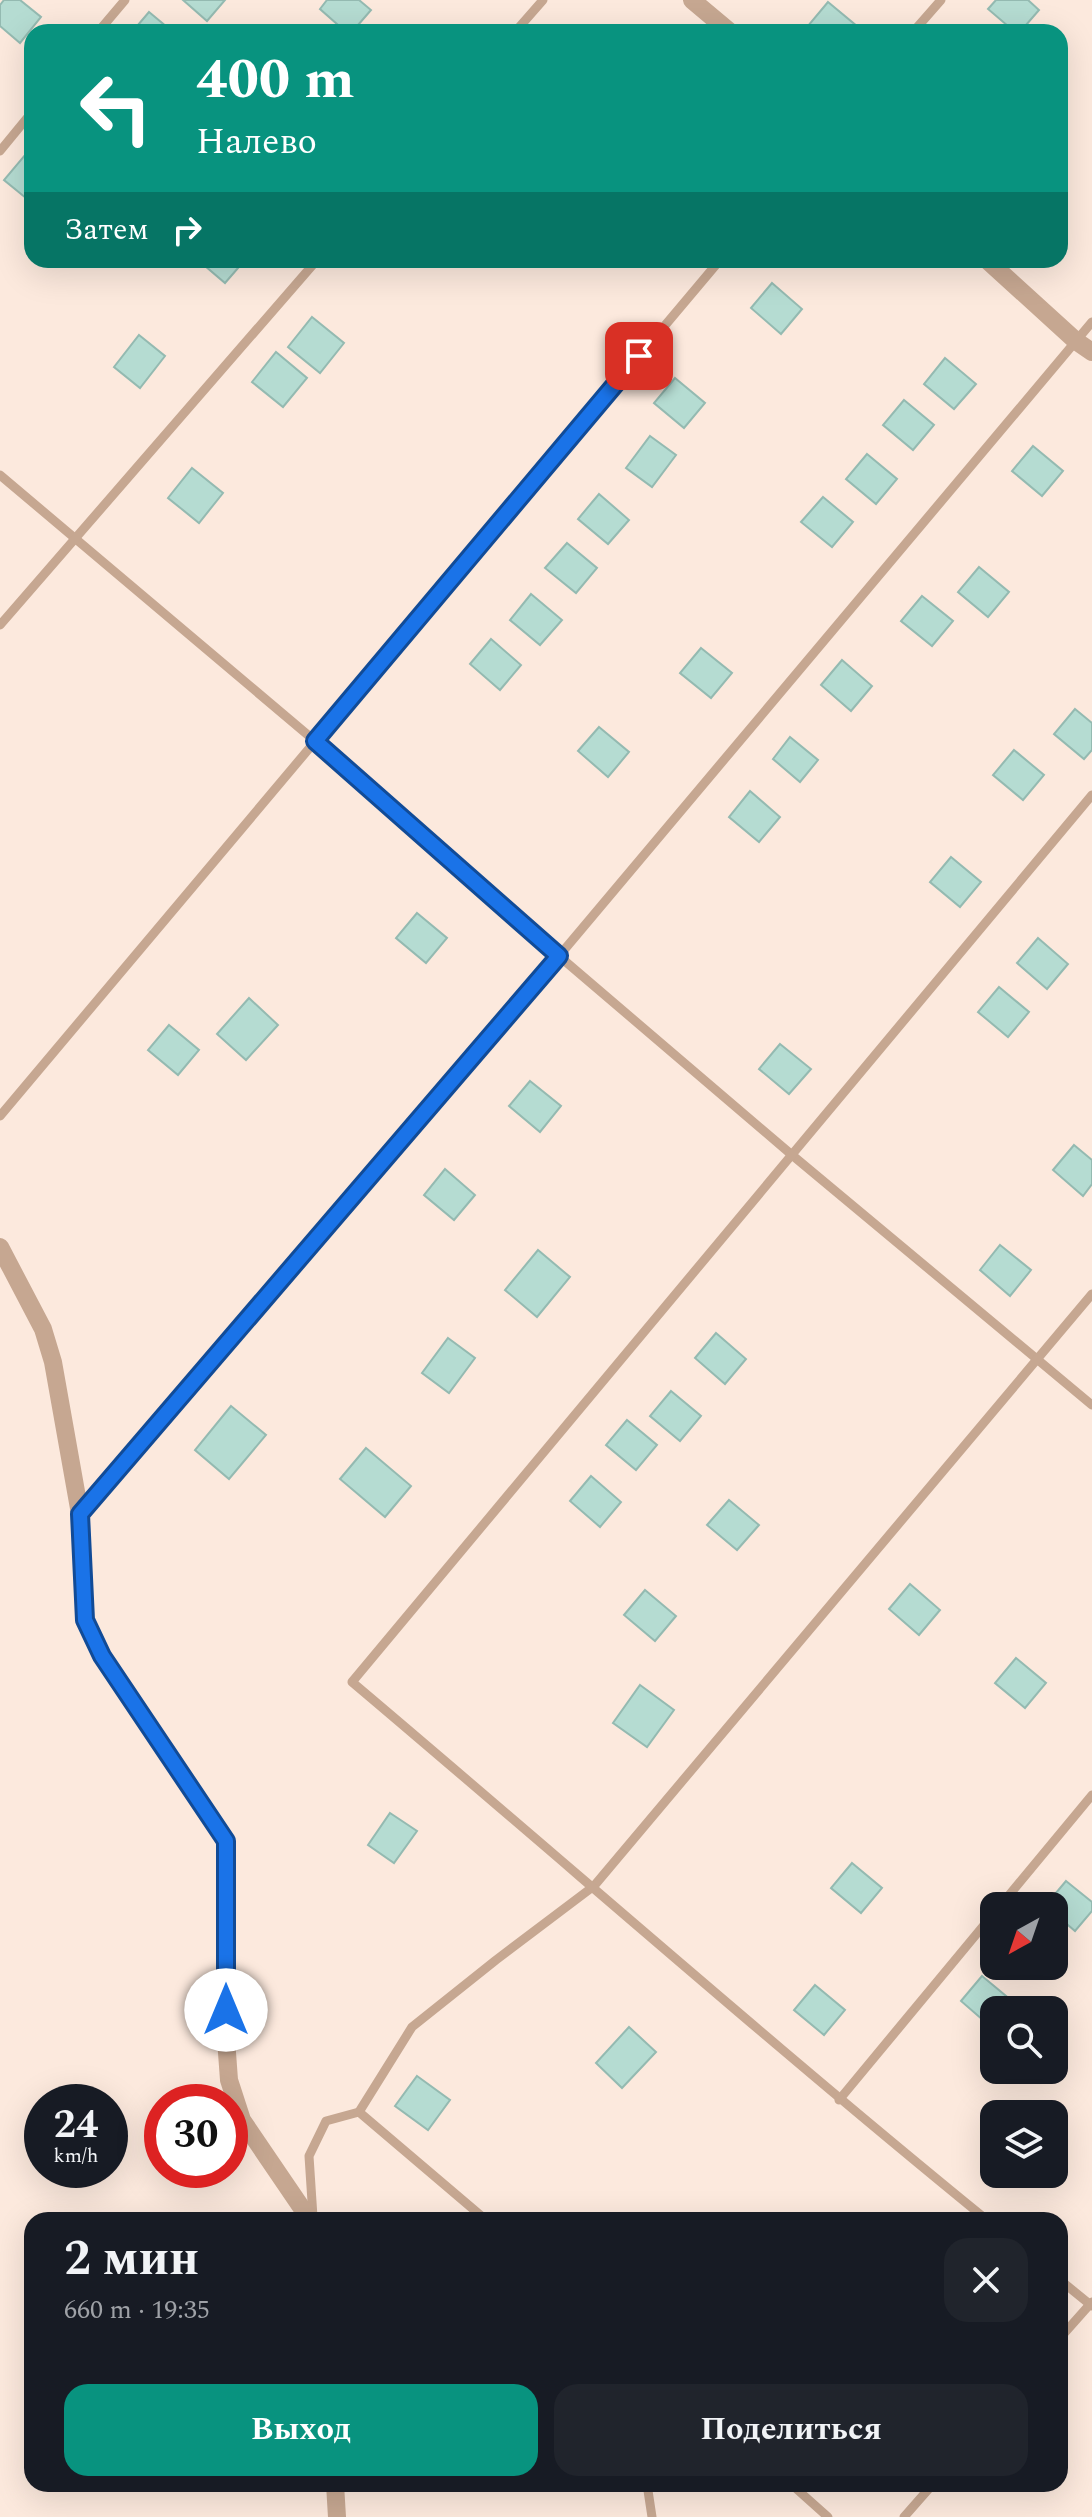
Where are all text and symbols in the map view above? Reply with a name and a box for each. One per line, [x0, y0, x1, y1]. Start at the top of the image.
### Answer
text: 400 m [196, 38, 355, 123]
icon: left [64, 56, 168, 160]
text: Налево [196, 115, 317, 170]
text: Затем [64, 207, 149, 253]
icon: right [165, 208, 209, 252]
pin [605, 322, 673, 390]
icon: arrive [617, 334, 661, 378]
north arrow [980, 1892, 1068, 1980]
map controls [980, 1892, 1068, 2188]
position arrow [184, 1968, 268, 2052]
button: search [980, 1996, 1068, 2084]
speed limit sign: 30 [144, 2084, 248, 2188]
text: 24 [54, 2095, 98, 2156]
button: layers [980, 2100, 1068, 2188]
text: km/h [54, 2141, 99, 2171]
text: 2 мин [64, 2223, 199, 2296]
button: close [944, 2238, 1028, 2322]
text: 660 m · 19:35 [64, 2290, 210, 2330]
button: Выход [64, 2384, 538, 2476]
button: Поделиться [554, 2384, 1028, 2476]

